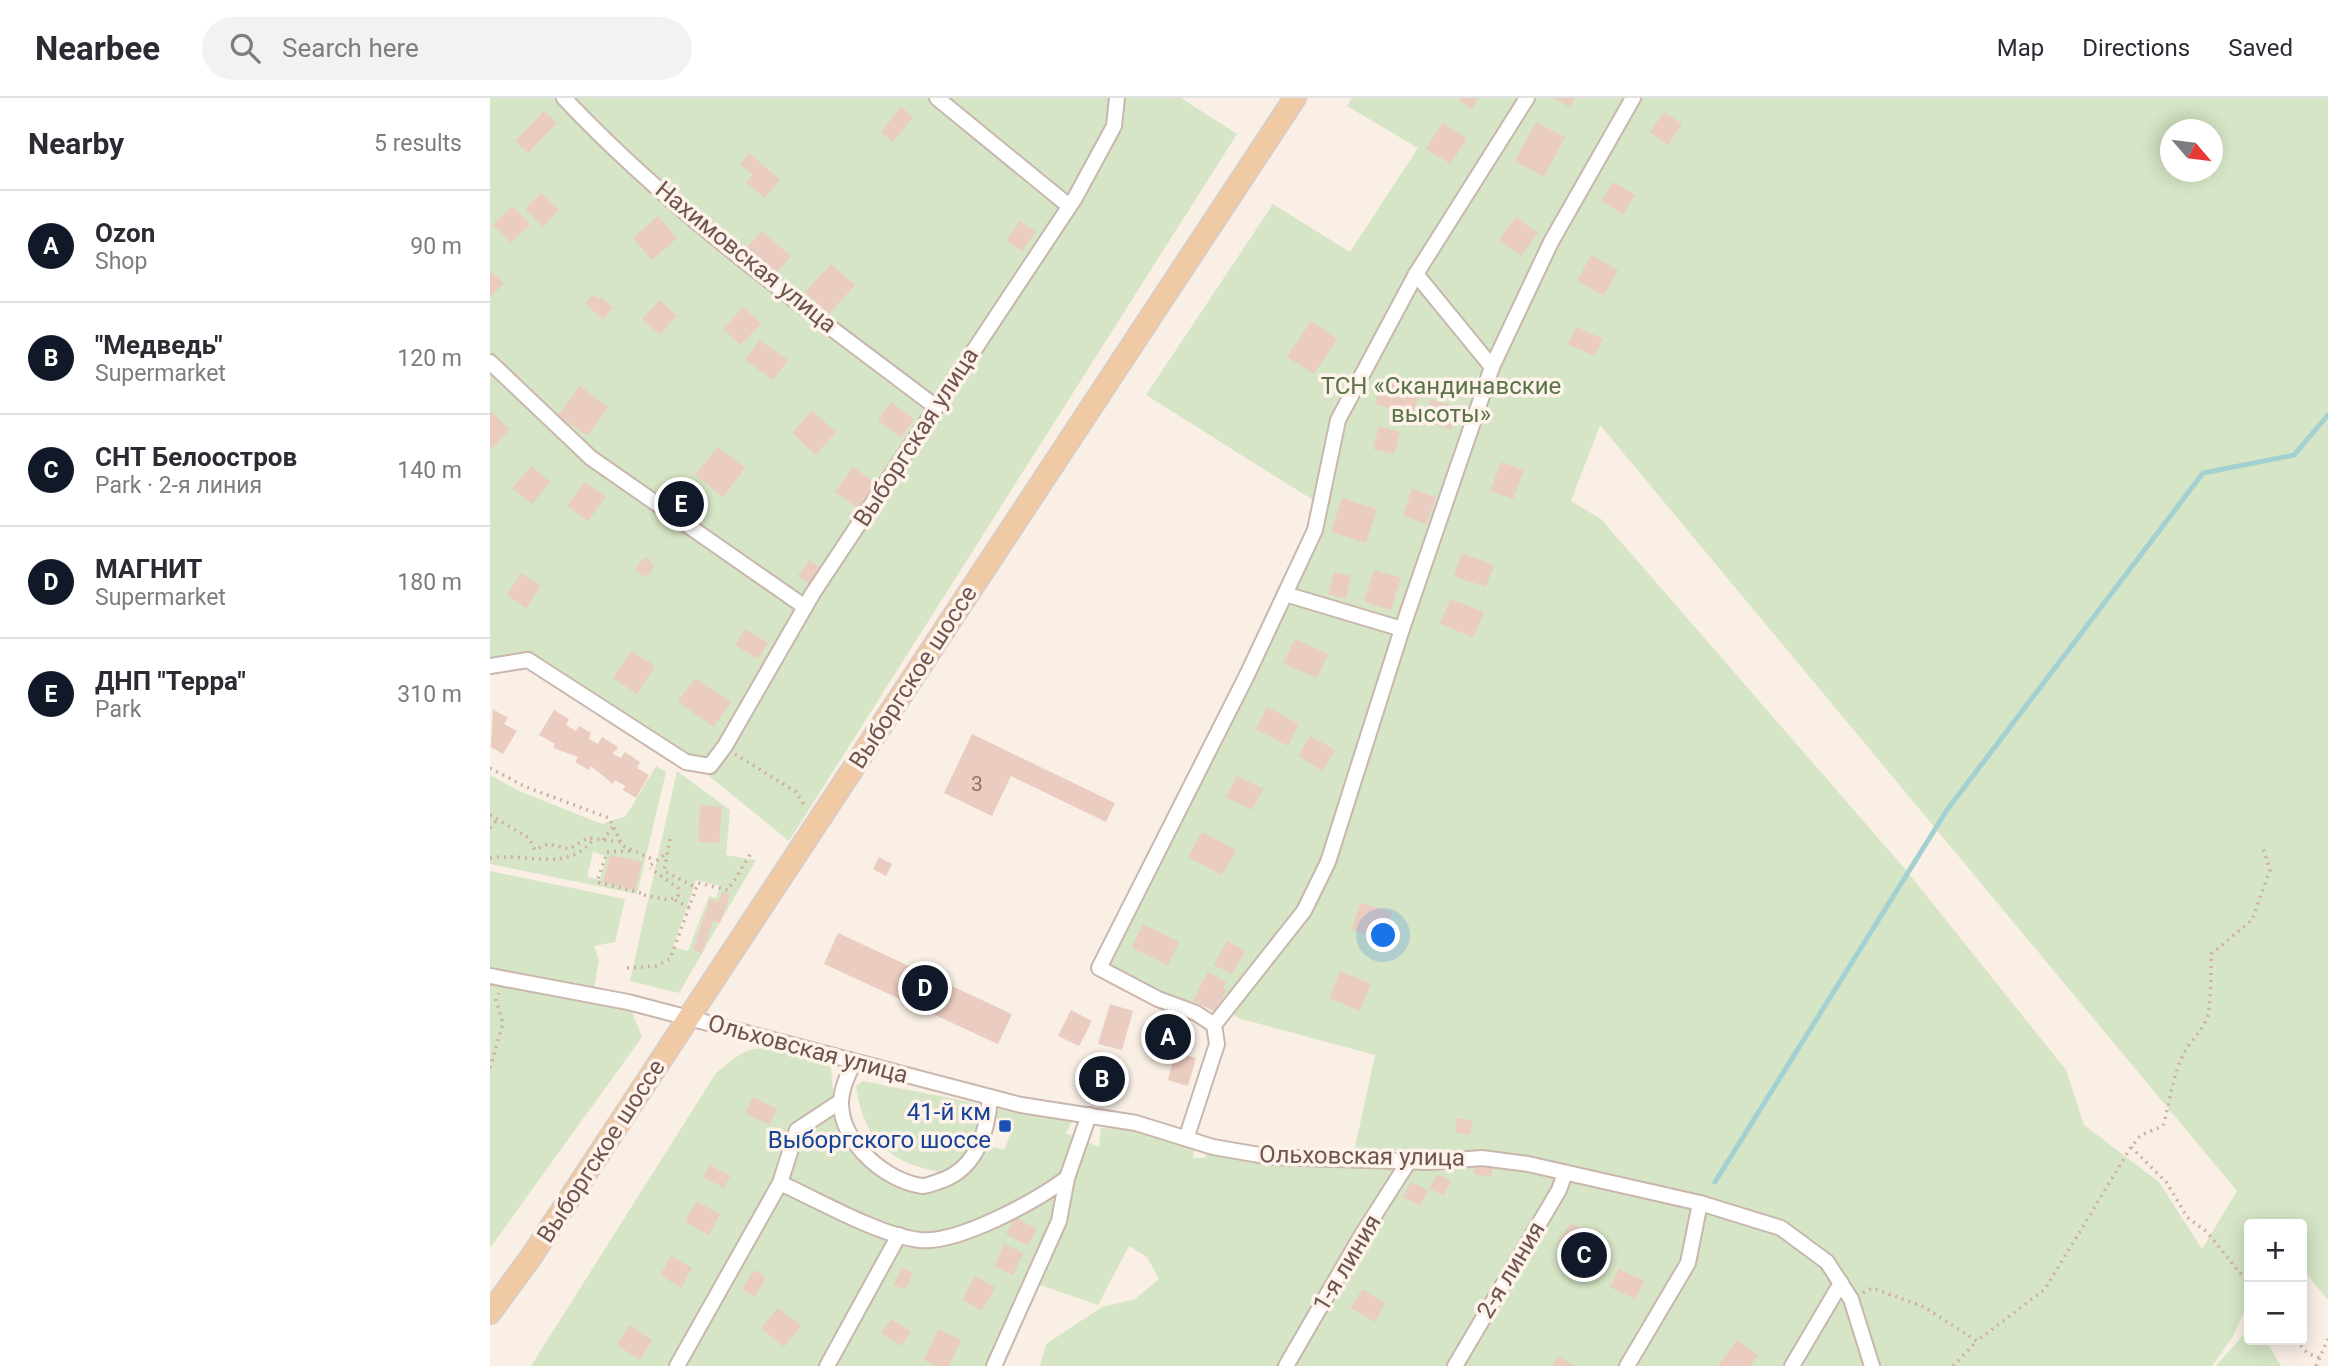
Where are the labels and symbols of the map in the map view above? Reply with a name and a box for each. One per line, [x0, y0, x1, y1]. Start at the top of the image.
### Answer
north arrow [2160, 119, 2223, 182]
street label: Нахимовская улица [650, 175, 842, 339]
street label: Выборгская улица [848, 342, 984, 532]
park label: ТСН «Скандинавские высоты» [1321, 372, 1561, 428]
pin: E [658, 478, 704, 530]
street label: Выборгское шоссе [843, 580, 983, 774]
house number: 3 [971, 772, 983, 796]
your location [1366, 918, 1400, 952]
pin: D [902, 962, 948, 1014]
street label: Ольховская улица [705, 1009, 911, 1089]
pin: A [1145, 1011, 1191, 1063]
pin: B [1079, 1053, 1125, 1105]
street label: Выборгское шоссе [531, 1054, 671, 1248]
place label: 41-й км Выборгского шоссе [768, 1098, 991, 1154]
marker: 41-й км Выборгского шоссе [997, 1118, 1013, 1134]
street label: Ольховская улица [1259, 1140, 1465, 1172]
street label: 1-я линия [1307, 1210, 1387, 1316]
street label: 2-я линия [1471, 1217, 1551, 1323]
pin: C [1561, 1229, 1607, 1281]

